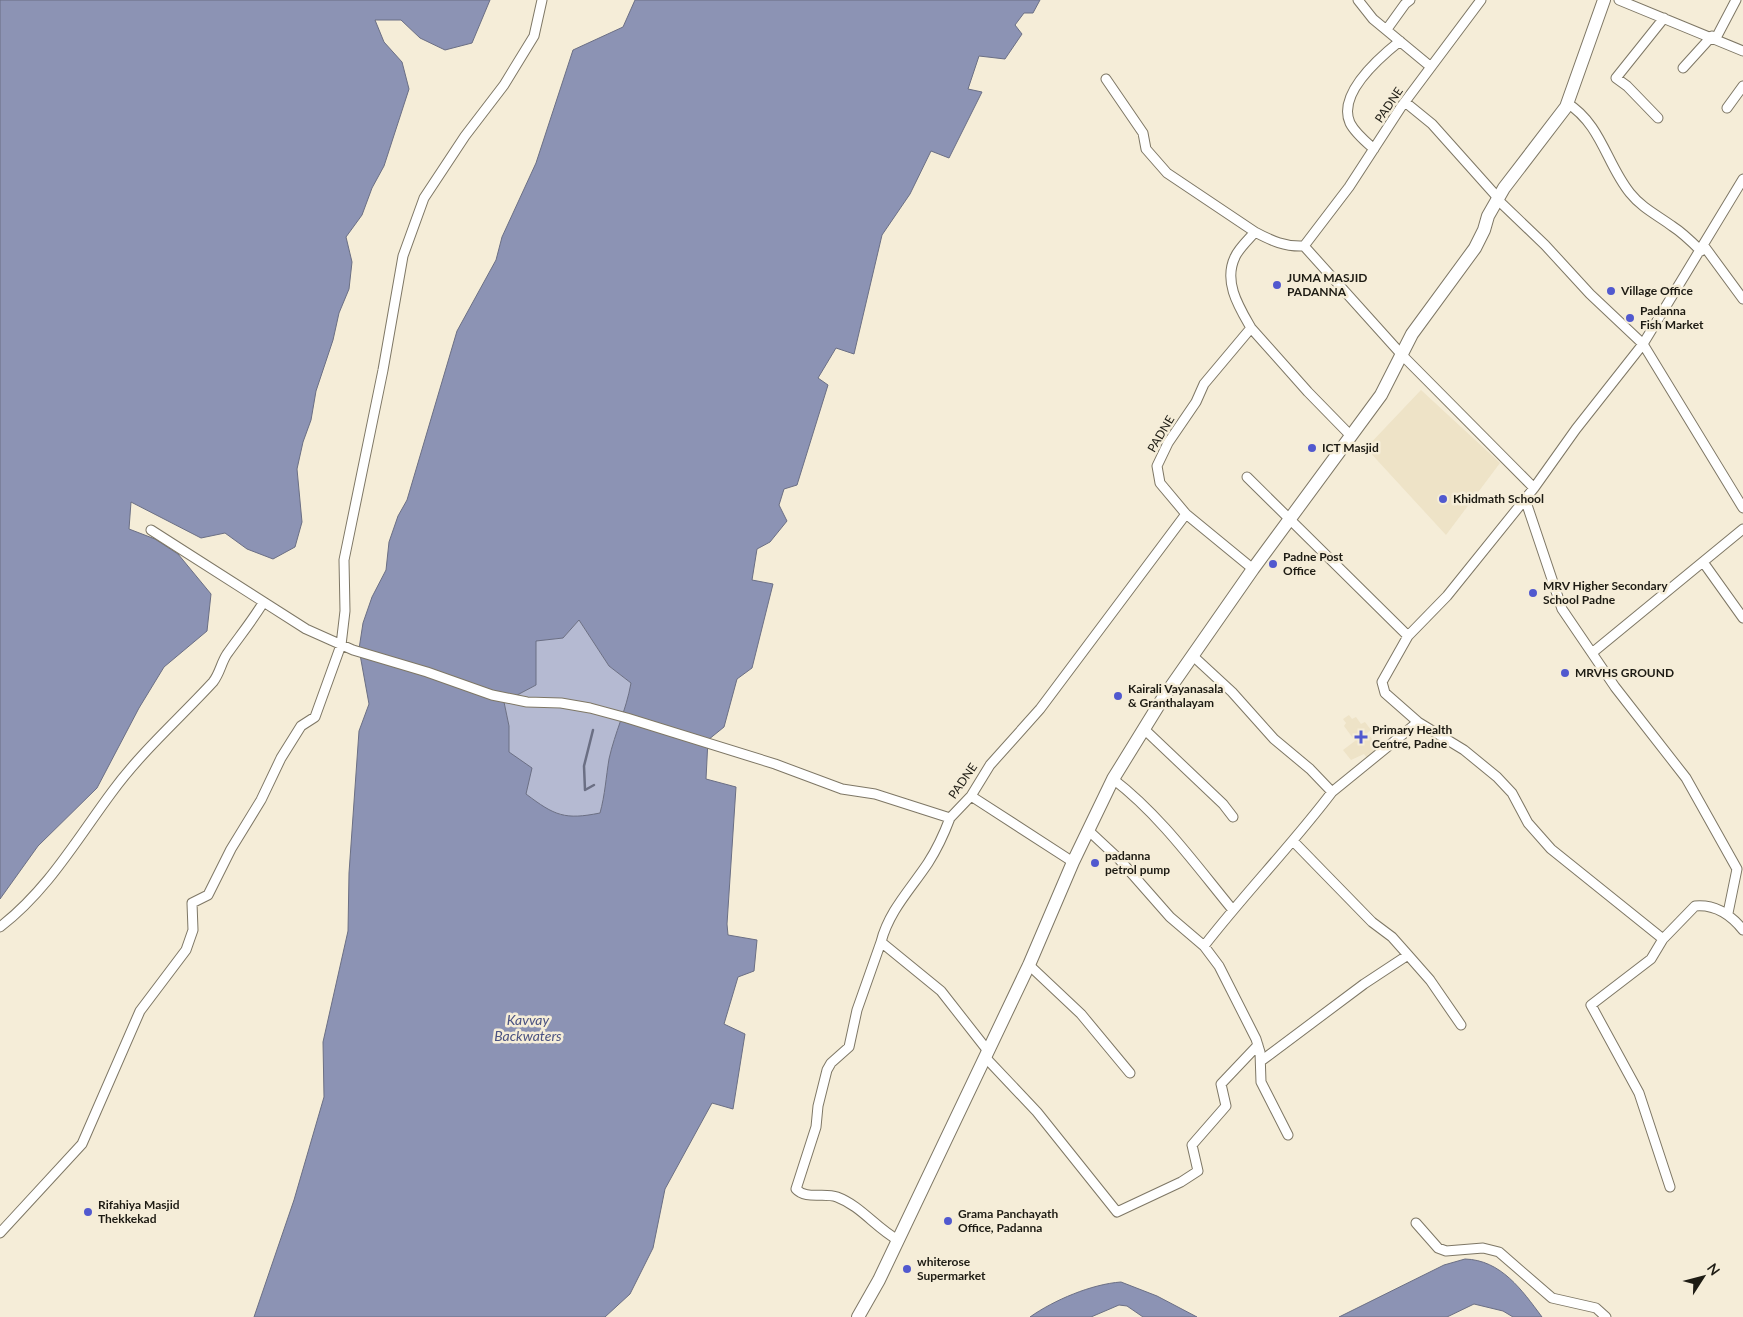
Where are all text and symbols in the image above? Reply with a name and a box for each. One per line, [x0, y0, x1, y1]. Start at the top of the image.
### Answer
street label: PADNE [1371, 84, 1406, 125]
place label: JUMA MASJID PADANNA [1287, 270, 1367, 299]
marker: JUMA MASJID PADANNA [1271, 279, 1283, 291]
place label: Village Office [1620, 283, 1693, 298]
marker: Village Office [1605, 285, 1617, 297]
place label: Padanna Fish Market [1640, 303, 1704, 332]
marker: Padanna Fish Market [1624, 312, 1636, 324]
street label: PADNE [1144, 413, 1177, 455]
place label: ICT Masjid [1322, 440, 1379, 455]
marker: ICT Masjid [1306, 442, 1318, 454]
place label: Khidmath School [1453, 491, 1544, 506]
marker: Khidmath School [1437, 493, 1449, 505]
place label: Padne Post Office [1283, 549, 1344, 578]
marker: Padne Post Office [1267, 558, 1279, 570]
place label: MRV Higher Secondary School Padne [1543, 578, 1668, 607]
marker: MRV Higher Secondary School Padne [1527, 587, 1539, 599]
place label: MRVHS GROUND [1575, 665, 1674, 680]
marker: MRVHS GROUND [1559, 667, 1571, 679]
place label: Kairali Vayanasala & Granthalayam [1128, 681, 1223, 710]
marker: Kairali Vayanasala & Granthalayam [1112, 690, 1124, 702]
place label: Primary Health Centre, Padne [1372, 722, 1452, 751]
marker: Primary Health Centre, Padne [1354, 730, 1368, 744]
street label: PADNE [945, 760, 980, 801]
place label: padanna petrol pump [1105, 848, 1170, 877]
marker: padanna petrol pump [1089, 857, 1101, 869]
water label: Kavvay Backwaters [494, 1011, 562, 1044]
place label: Rifahiya Masjid Thekkekad [98, 1197, 180, 1226]
marker: Rifahiya Masjid Thekkekad [82, 1206, 94, 1218]
place label: Grama Panchayath Office, Padanna [958, 1206, 1058, 1235]
marker: Grama Panchayath Office, Padanna [942, 1215, 954, 1227]
north arrow [1678, 1252, 1728, 1302]
place label: whiterose Supermarket [917, 1254, 986, 1283]
text: N [1704, 1260, 1724, 1278]
marker: whiterose Supermarket [901, 1263, 913, 1275]

